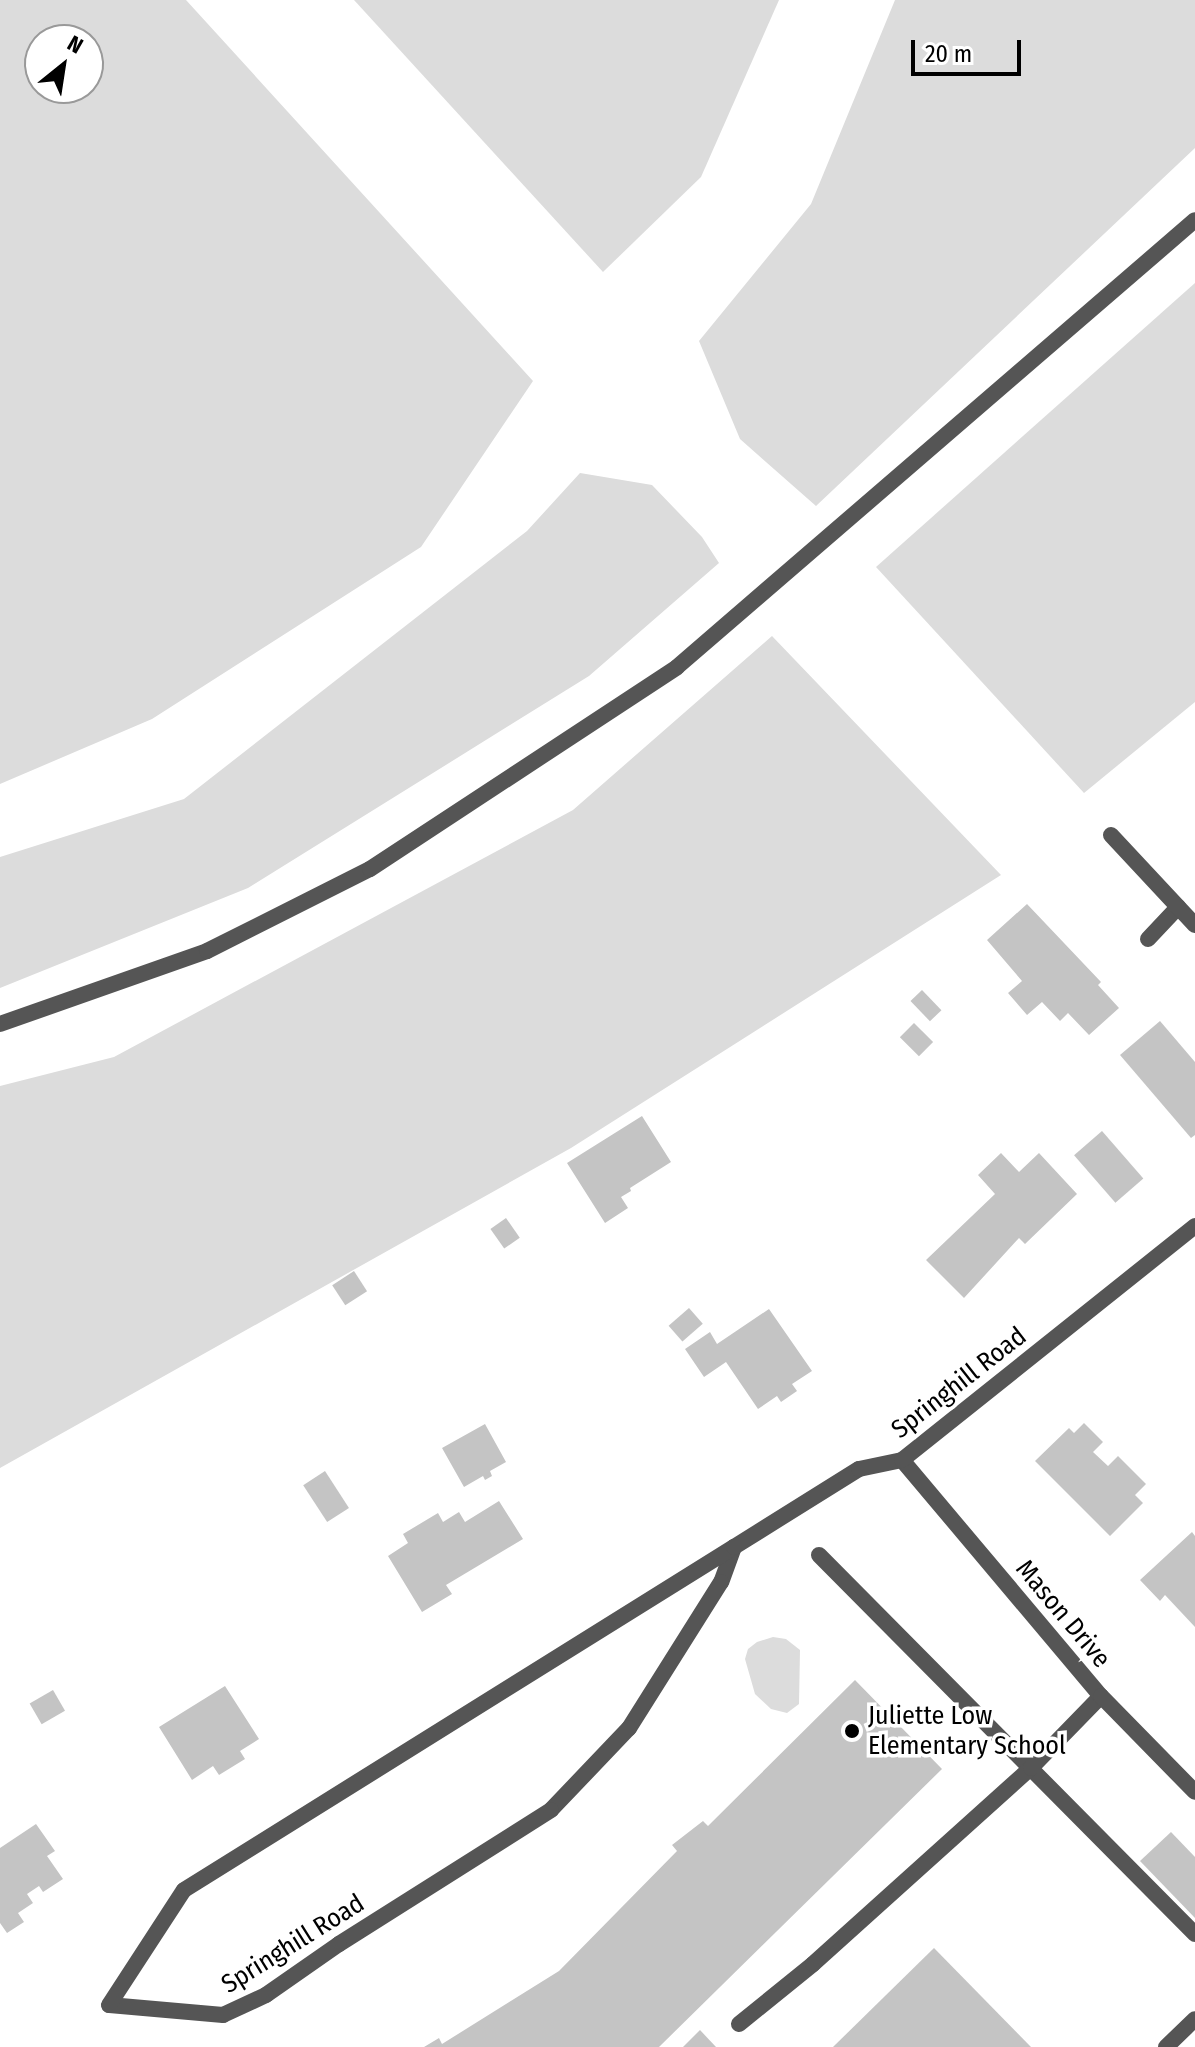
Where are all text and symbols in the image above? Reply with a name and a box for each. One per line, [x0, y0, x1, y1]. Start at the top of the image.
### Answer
north arrow [24, 24, 104, 104]
scale bar [915, 24, 1025, 74]
text: N [63, 30, 88, 60]
text: 20 m [925, 40, 972, 68]
street label: Springhill Road [885, 1321, 1033, 1445]
street label: Mason Drive [1009, 1554, 1117, 1674]
place label: Juliette Low Elementary School [868, 1700, 1066, 1762]
marker: Juliette Low Elementary School [843, 1722, 861, 1740]
street label: Springhill Road [216, 1888, 370, 2000]

